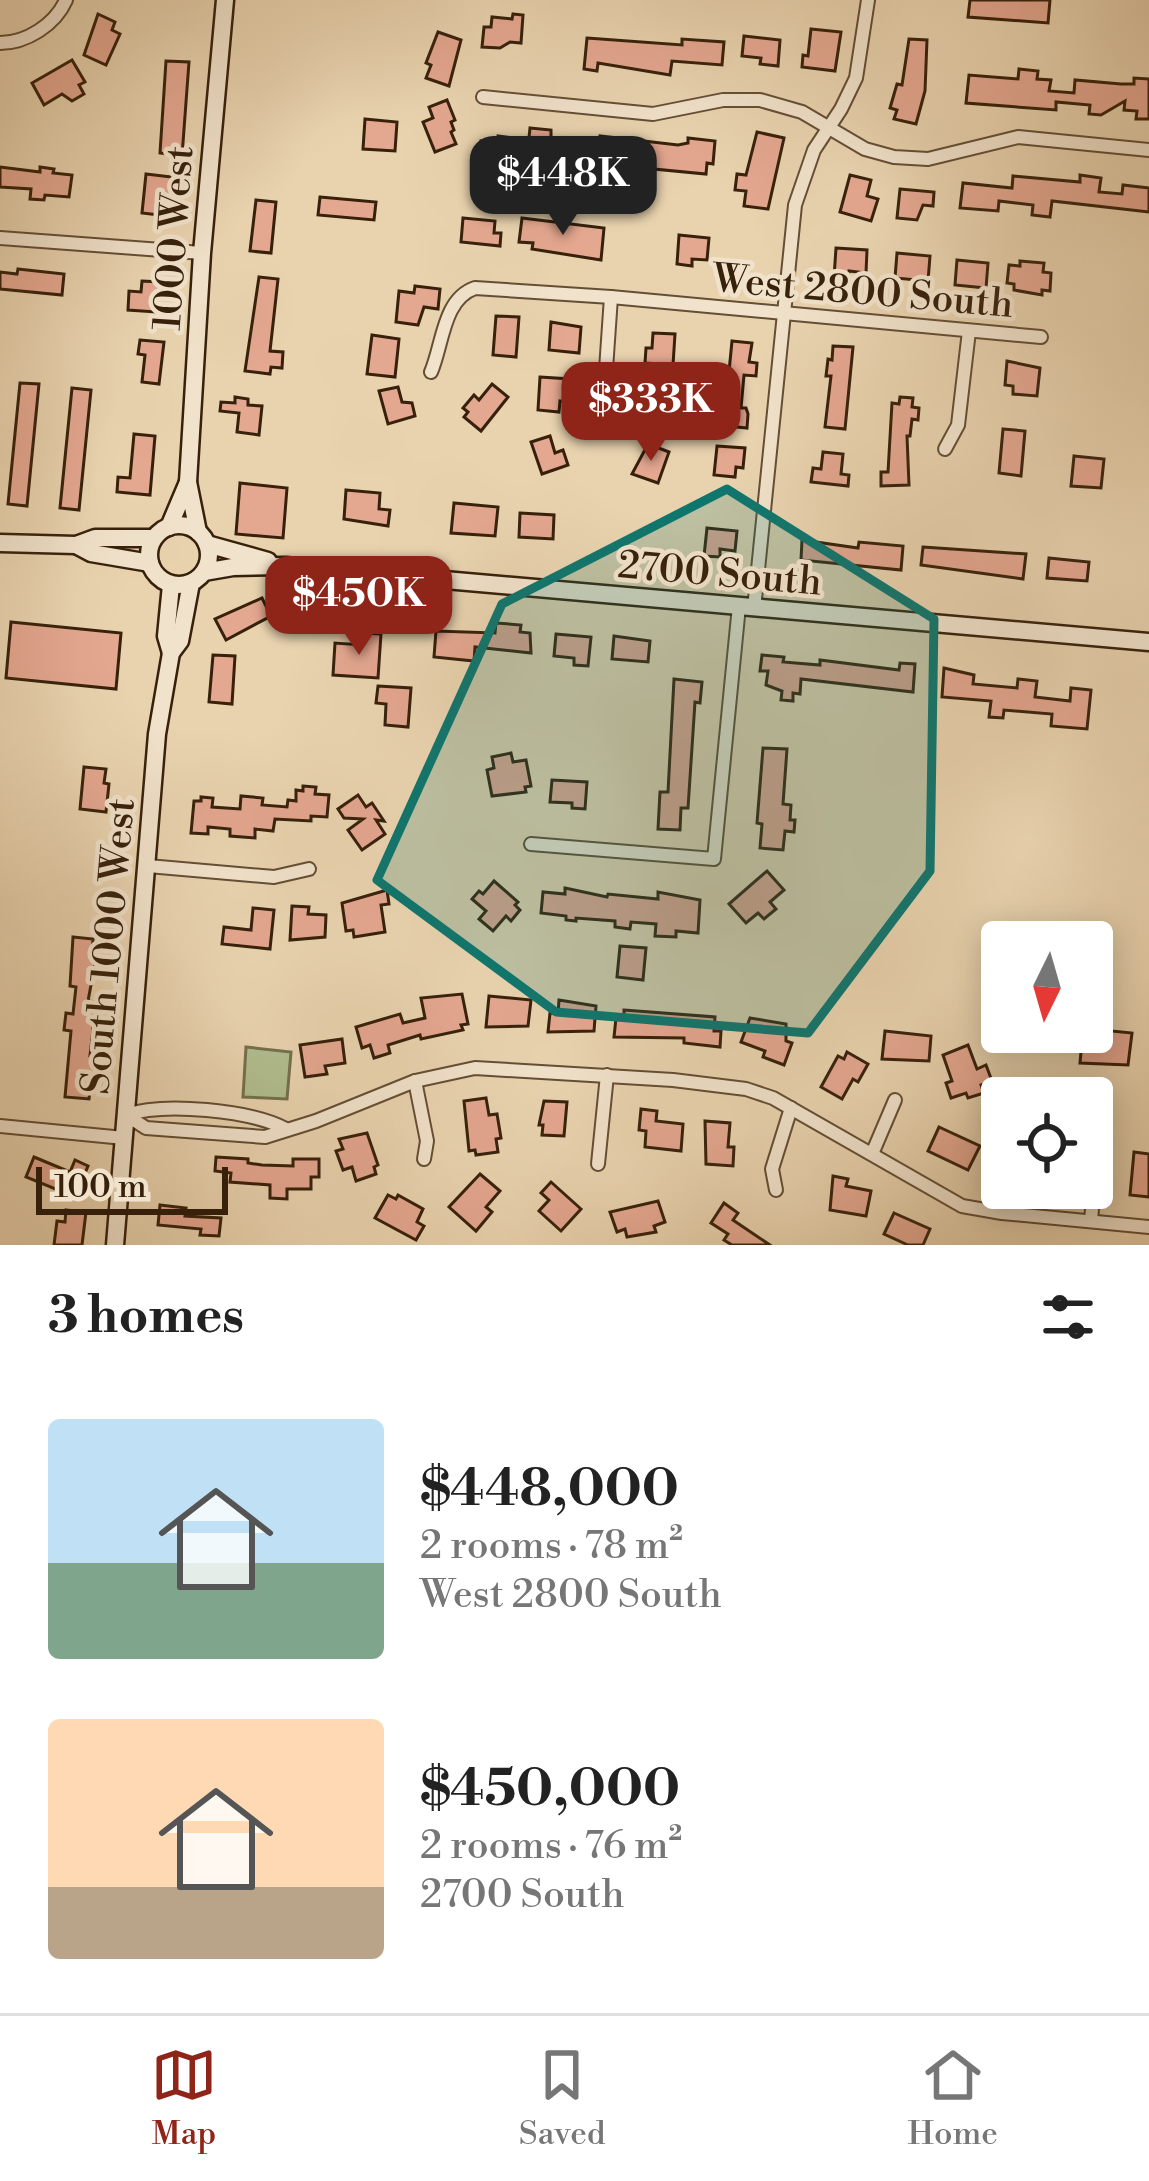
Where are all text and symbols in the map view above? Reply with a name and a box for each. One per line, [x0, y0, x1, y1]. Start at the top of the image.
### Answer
pin: $448K [479, 136, 647, 238]
street label: 1000 West [144, 144, 205, 332]
text: $448K [497, 150, 629, 199]
street label: West 2800 South [708, 255, 1015, 330]
pin: $333K [567, 362, 735, 464]
text: $333K [588, 376, 714, 425]
street label: 2700 South [616, 541, 824, 608]
pin: $450K [275, 556, 443, 658]
text: $450K [292, 570, 426, 619]
street label: South 1000 West [72, 796, 147, 1096]
north arrow [981, 921, 1113, 1053]
map controls [981, 921, 1113, 1209]
button: locate [981, 1077, 1113, 1209]
scale bar [36, 1161, 228, 1214]
text: 100 m [54, 1167, 147, 1208]
icon: filters [1035, 1284, 1101, 1350]
text: 3 homes [48, 1285, 244, 1349]
text: $448,000 [420, 1458, 679, 1522]
icon: home [144, 1467, 288, 1611]
text: 2 rooms · 78 m² [420, 1522, 683, 1571]
text: West 2800 South [420, 1571, 722, 1620]
text: $450,000 [420, 1758, 680, 1822]
icon: home [144, 1767, 288, 1911]
text: 2 rooms · 76 m² [420, 1822, 682, 1871]
text: 2700 South [420, 1871, 625, 1920]
tab: Map [151, 2042, 217, 2155]
tab: Saved [519, 2042, 606, 2155]
tab: Home [907, 2042, 998, 2155]

